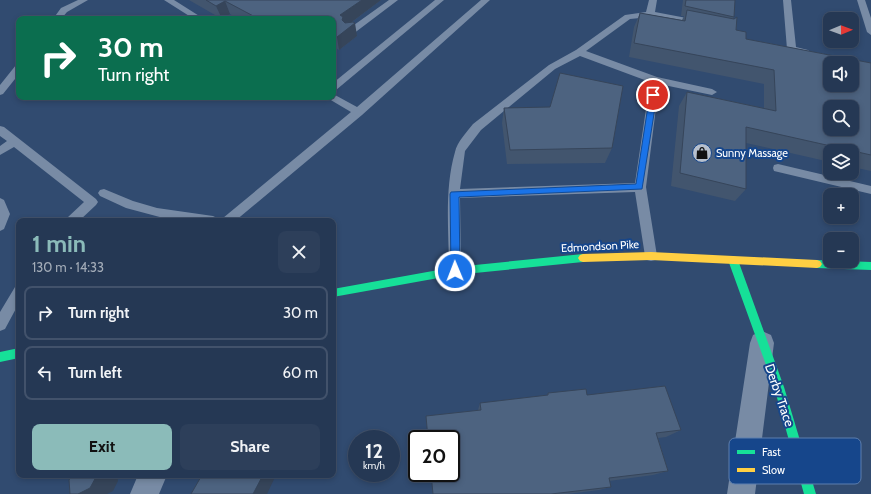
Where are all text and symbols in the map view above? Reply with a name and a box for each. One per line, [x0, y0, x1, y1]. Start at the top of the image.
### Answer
north arrow [823, 12, 859, 48]
map controls [823, 12, 859, 268]
text: 30 m [98, 30, 164, 64]
icon: right [32, 32, 84, 84]
button: sound [823, 56, 859, 92]
text: Turn right [98, 64, 169, 86]
pin [636, 78, 670, 112]
icon: arrive [642, 84, 664, 106]
button: search [823, 100, 859, 136]
shop icon: Sunny Massage [691, 142, 713, 164]
button: layers [823, 144, 859, 180]
place label: Sunny Massage [716, 146, 788, 160]
button: + [823, 188, 859, 224]
text: 1 min [32, 229, 86, 258]
button: close [278, 231, 320, 273]
button: − [823, 232, 859, 268]
street label: Edmondson Pike [561, 237, 640, 255]
position arrow [434, 250, 476, 292]
text: 130 m · 14:33 [32, 259, 104, 275]
icon: right [34, 302, 56, 324]
text: Turn right [68, 304, 129, 322]
text: 30 m [283, 304, 318, 322]
icon: left [34, 362, 56, 384]
street label: Derby Trace [762, 362, 798, 429]
text: Turn left [68, 364, 122, 382]
text: 60 m [282, 364, 318, 382]
button: Exit [32, 424, 172, 470]
button: Share [180, 424, 320, 470]
speed limit sign: 20 [408, 430, 460, 482]
legend [729, 438, 861, 484]
text: 12 [365, 439, 383, 463]
text: Fast [762, 445, 781, 459]
text: km/h [363, 459, 385, 472]
text: Slow [762, 463, 785, 477]

